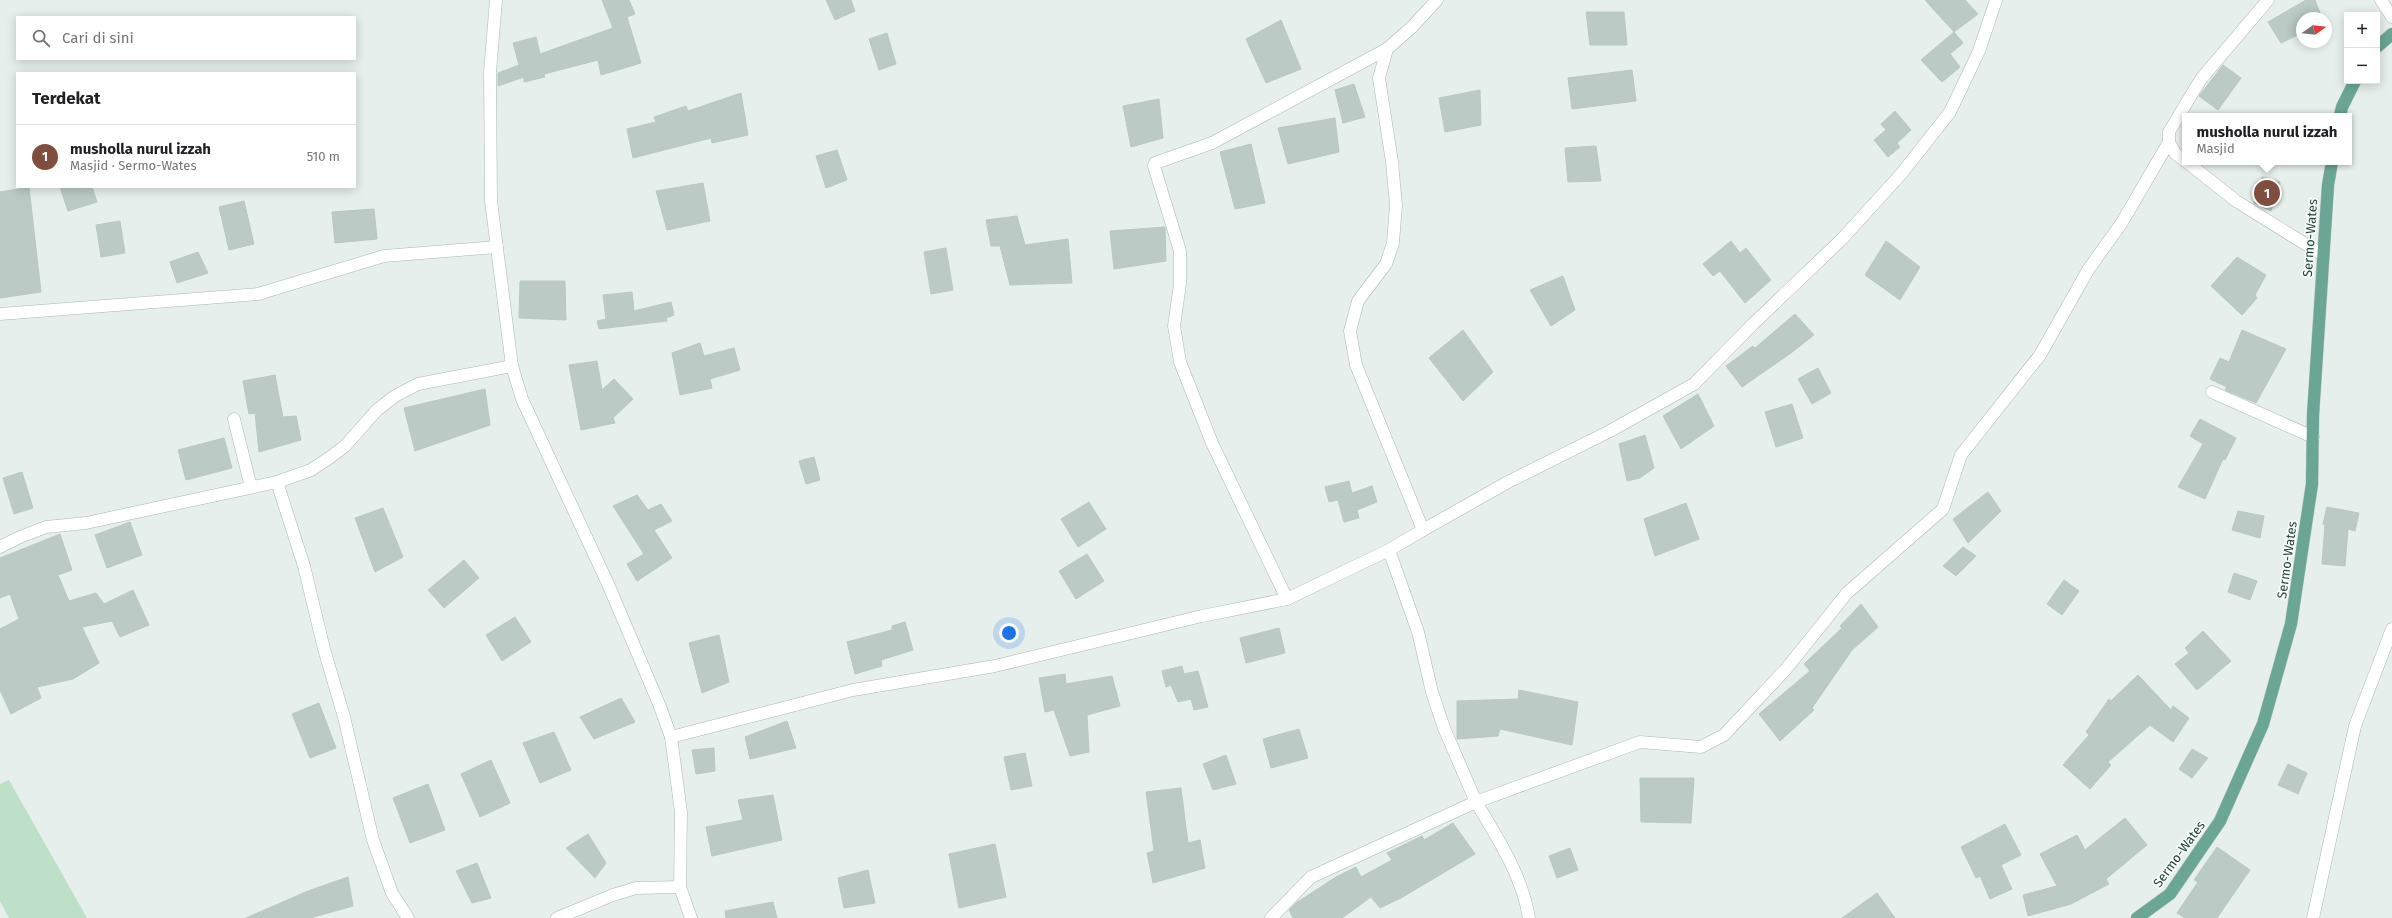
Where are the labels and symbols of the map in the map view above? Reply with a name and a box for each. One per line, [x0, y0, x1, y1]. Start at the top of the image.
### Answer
north arrow [2296, 12, 2332, 48]
pin: 1 [2254, 178, 2280, 208]
street label: Sermo-Wates [2300, 198, 2320, 278]
street label: Sermo-Wates [2274, 520, 2300, 600]
your location [999, 623, 1019, 643]
street label: Sermo-Wates [2150, 818, 2208, 890]

